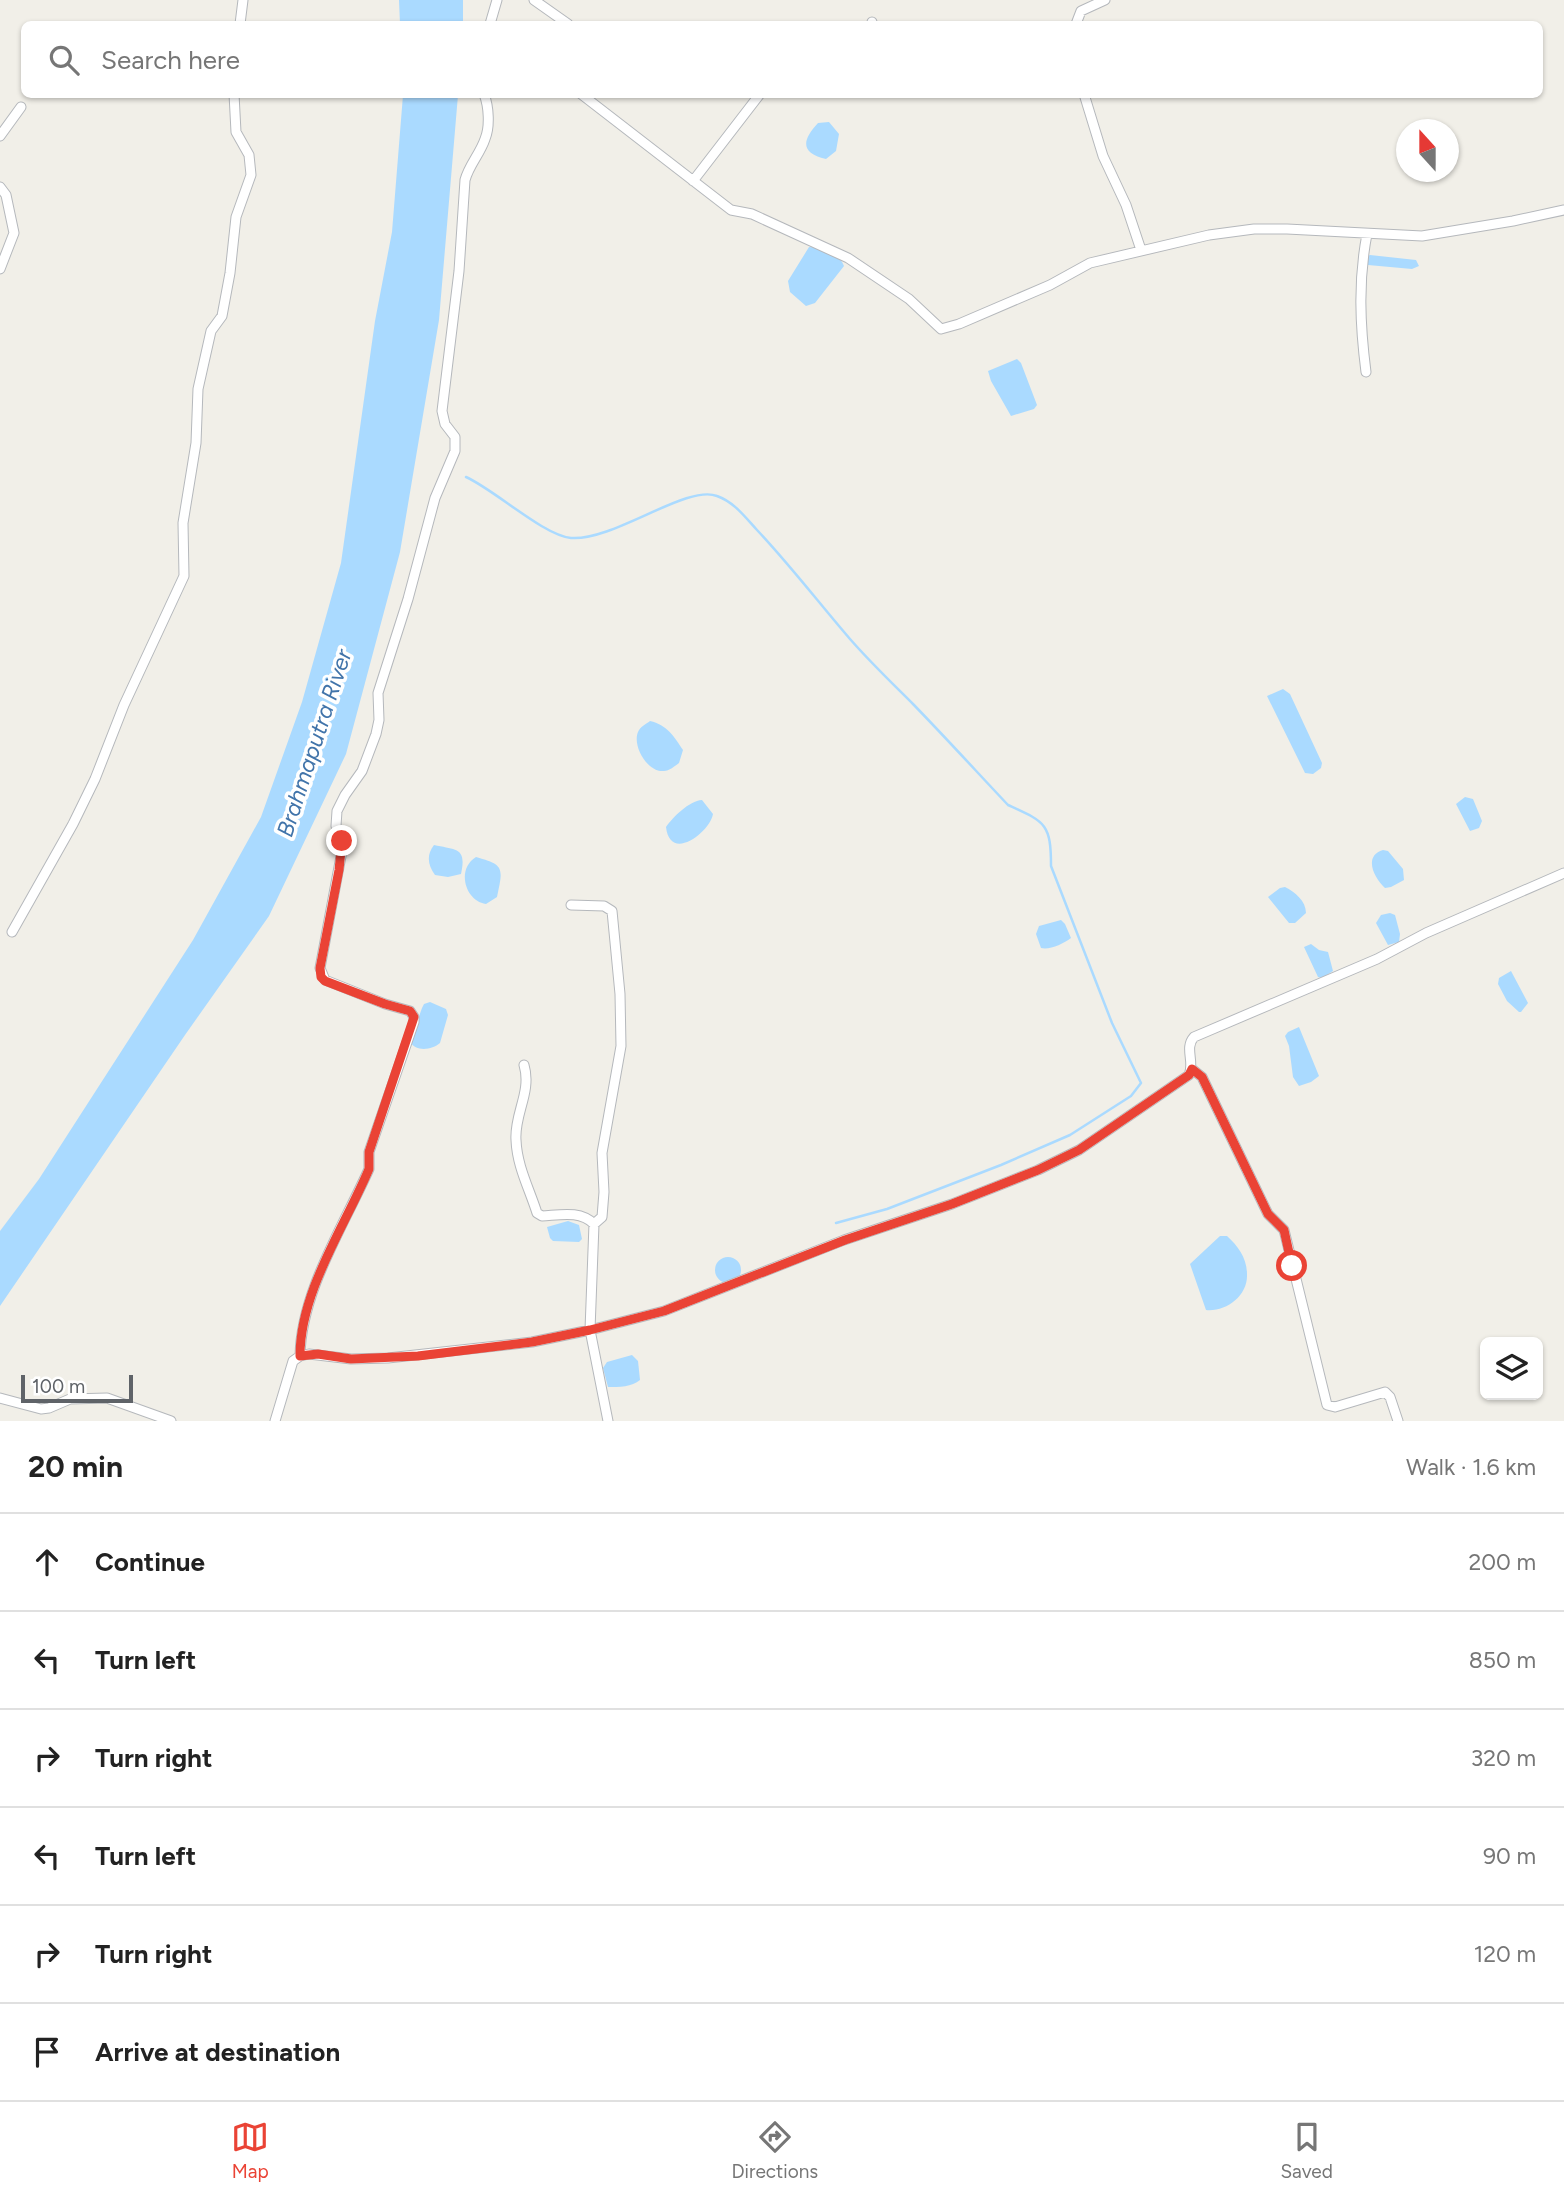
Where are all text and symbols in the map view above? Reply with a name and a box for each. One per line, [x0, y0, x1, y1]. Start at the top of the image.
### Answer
search box [21, 21, 1543, 98]
icon: search [45, 41, 83, 79]
text: Search here [101, 44, 240, 76]
north arrow [1396, 119, 1459, 182]
water label: Brahmaputra River [270, 645, 358, 840]
route end [326, 825, 357, 856]
route start [1276, 1250, 1307, 1281]
map controls [1480, 1337, 1543, 1400]
button: layers [1480, 1337, 1543, 1400]
scale bar [21, 1372, 133, 1404]
text: 100 m [32, 1375, 85, 1398]
text: 20 min [28, 1448, 123, 1485]
text: Walk · 1.6 km [1406, 1453, 1536, 1481]
icon: ahead [28, 1543, 66, 1581]
text: Continue [95, 1546, 205, 1578]
text: 200 m [1468, 1548, 1536, 1576]
icon: left [28, 1641, 66, 1679]
text: Turn left [95, 1644, 196, 1676]
text: 850 m [1469, 1646, 1536, 1674]
icon: right [28, 1739, 66, 1777]
text: Turn right [95, 1742, 212, 1774]
text: 320 m [1471, 1744, 1536, 1772]
icon: left [28, 1837, 66, 1875]
text: Turn left [95, 1840, 196, 1872]
text: 90 m [1483, 1842, 1536, 1870]
icon: right [28, 1935, 66, 1973]
text: Turn right [95, 1938, 212, 1970]
text: 120 m [1474, 1940, 1536, 1968]
icon: arrive [28, 2033, 66, 2071]
text: Arrive at destination [95, 2036, 340, 2068]
tab: Map [231, 2118, 269, 2183]
tab: Directions [731, 2118, 818, 2183]
tab: Saved [1280, 2118, 1333, 2183]

